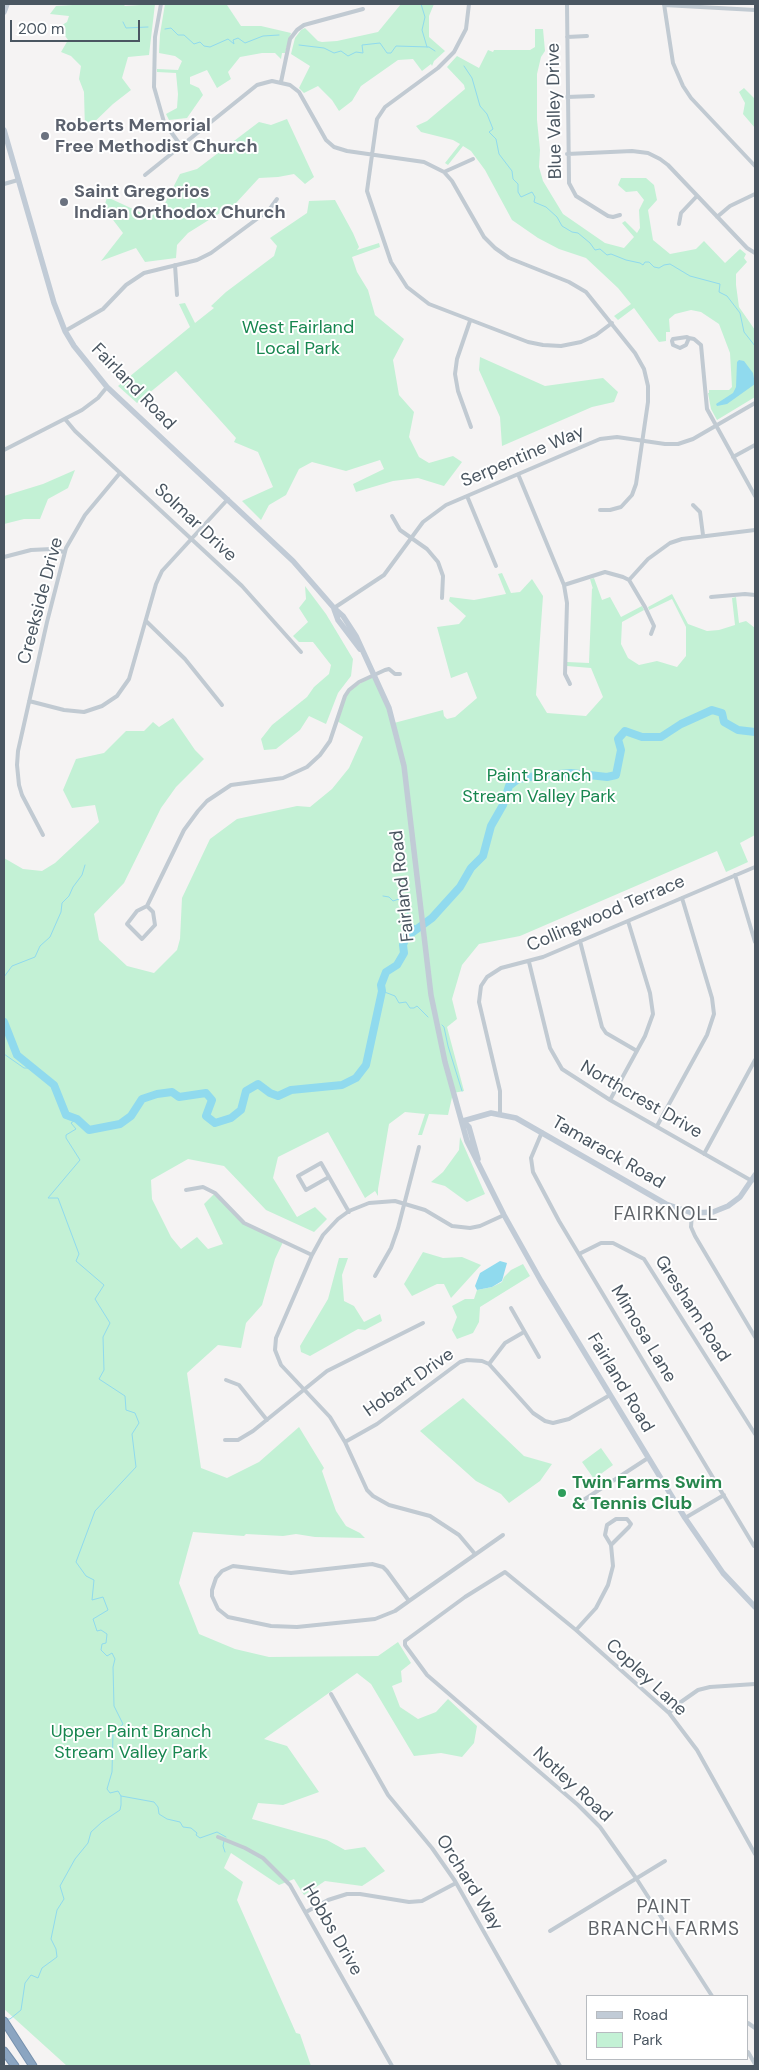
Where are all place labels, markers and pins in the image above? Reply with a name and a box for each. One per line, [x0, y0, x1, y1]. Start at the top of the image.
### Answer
place label: Roberts Memorial Free Methodist Church [55, 115, 258, 158]
marker: Roberts Memorial Free Methodist Church [39, 130, 51, 142]
place label: Saint Gregorios Indian Orthodox Church [74, 181, 286, 223]
marker: Saint Gregorios Indian Orthodox Church [58, 196, 70, 208]
place label: Twin Farms Swim & Tennis Club [572, 1472, 722, 1515]
marker: Twin Farms Swim & Tennis Club [556, 1487, 568, 1499]

